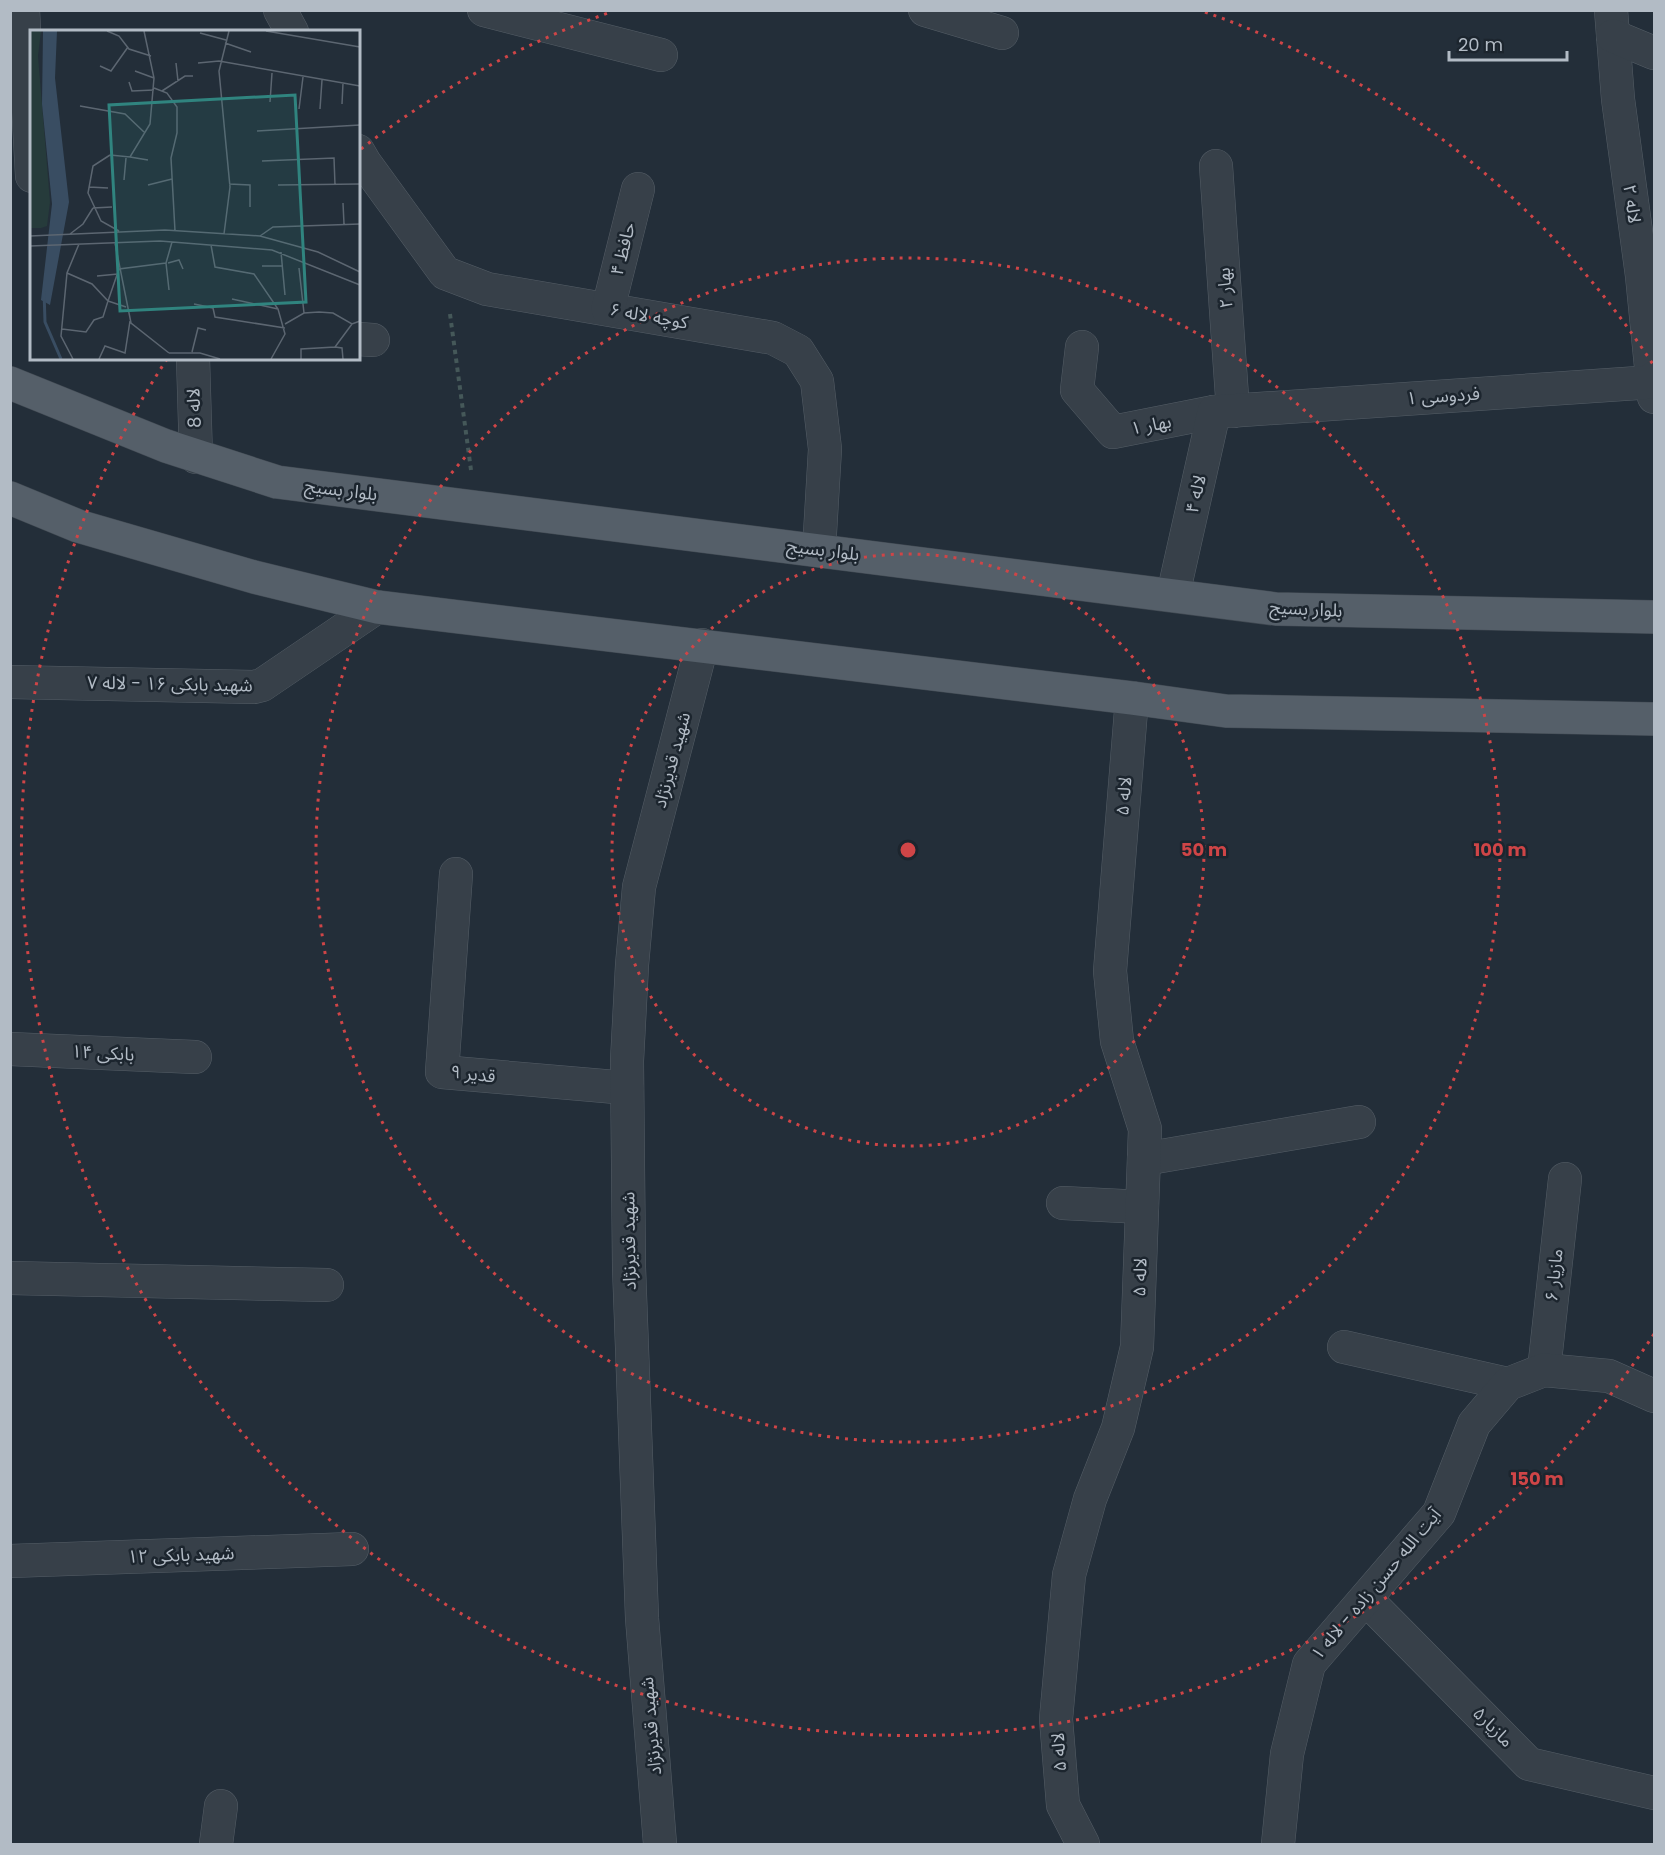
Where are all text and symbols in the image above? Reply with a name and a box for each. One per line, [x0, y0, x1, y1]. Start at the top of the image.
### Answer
scale bar [1449, 24, 1568, 62]
inset map [30, 30, 360, 360]
text: 20 m [1458, 32, 1503, 57]
street label: لاله ۲ [1617, 183, 1648, 225]
street label: حافظ ۴ [604, 220, 641, 278]
street label: بهار ۲ [1211, 267, 1238, 309]
street label: کوچه لاله ۶ [608, 296, 691, 335]
street label: فردوسی ۱ [1405, 380, 1481, 411]
street label: لاله 8 [180, 388, 207, 428]
street label: بهار ۱ [1128, 408, 1173, 441]
street label: لاله ۴ [1179, 472, 1212, 516]
street label: بلوار بسیج [303, 473, 379, 507]
street label: بلوار بسیج [785, 533, 861, 567]
street label: بلوار بسیج [1269, 594, 1343, 624]
street label: شهید بابکی ۱۶ - لاله ۷ [87, 670, 253, 697]
street label: شهید قدیرنژاد [647, 709, 696, 811]
street label: لاله ۵ [1109, 775, 1138, 816]
text: 50 m [1181, 837, 1227, 862]
text: 100 m [1473, 837, 1527, 862]
centre of rings [898, 840, 918, 860]
street label: بابکی ۱۴ [71, 1038, 135, 1067]
street label: قدیر ۹ [449, 1058, 497, 1089]
street label: شهید قدیرنژاد [615, 1192, 642, 1290]
street label: مازیار ۶ [1538, 1247, 1569, 1303]
street label: لاله ۵ [1126, 1257, 1153, 1297]
text: 150 m [1510, 1466, 1564, 1491]
street label: آیت الله حسن زاده - لاله ۱ [1305, 1502, 1447, 1665]
street label: شهید بابکی ۱۲ [127, 1540, 235, 1569]
street label: شهید قدیرنژاد [634, 1676, 667, 1776]
street label: مازیار۵ [1467, 1701, 1519, 1753]
street label: لاله ۵ [1045, 1732, 1072, 1772]

